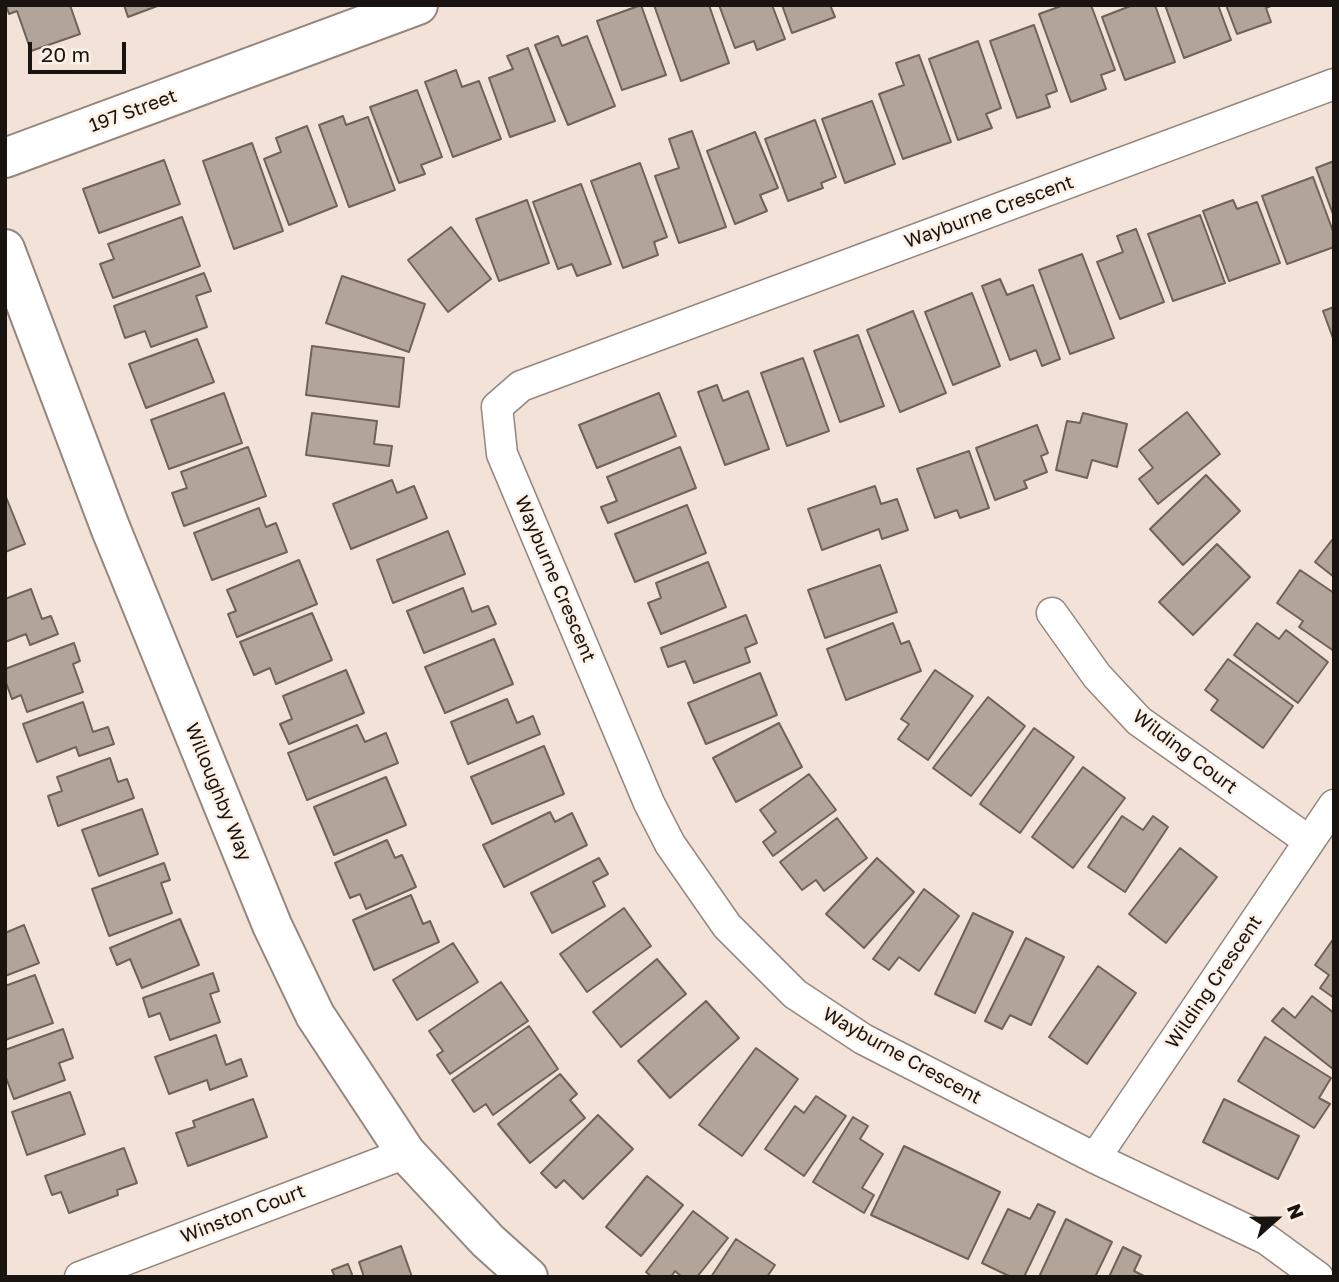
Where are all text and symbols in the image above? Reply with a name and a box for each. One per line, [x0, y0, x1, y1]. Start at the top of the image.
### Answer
scale bar [32, 28, 130, 72]
text: 20 m [41, 41, 90, 67]
street label: 197 Street [86, 85, 180, 137]
street label: Wayburne Crescent [901, 171, 1077, 253]
street label: Wayburne Crescent [510, 493, 600, 665]
street label: Wilding Court [1128, 705, 1242, 799]
street label: Willoughby Way [180, 720, 256, 864]
street label: Wilding Crescent [1161, 911, 1267, 1053]
street label: Wayburne Crescent [819, 1003, 985, 1109]
street label: Winston Court [177, 1180, 309, 1248]
north arrow [1241, 1184, 1311, 1254]
text: N [1283, 1200, 1309, 1222]

